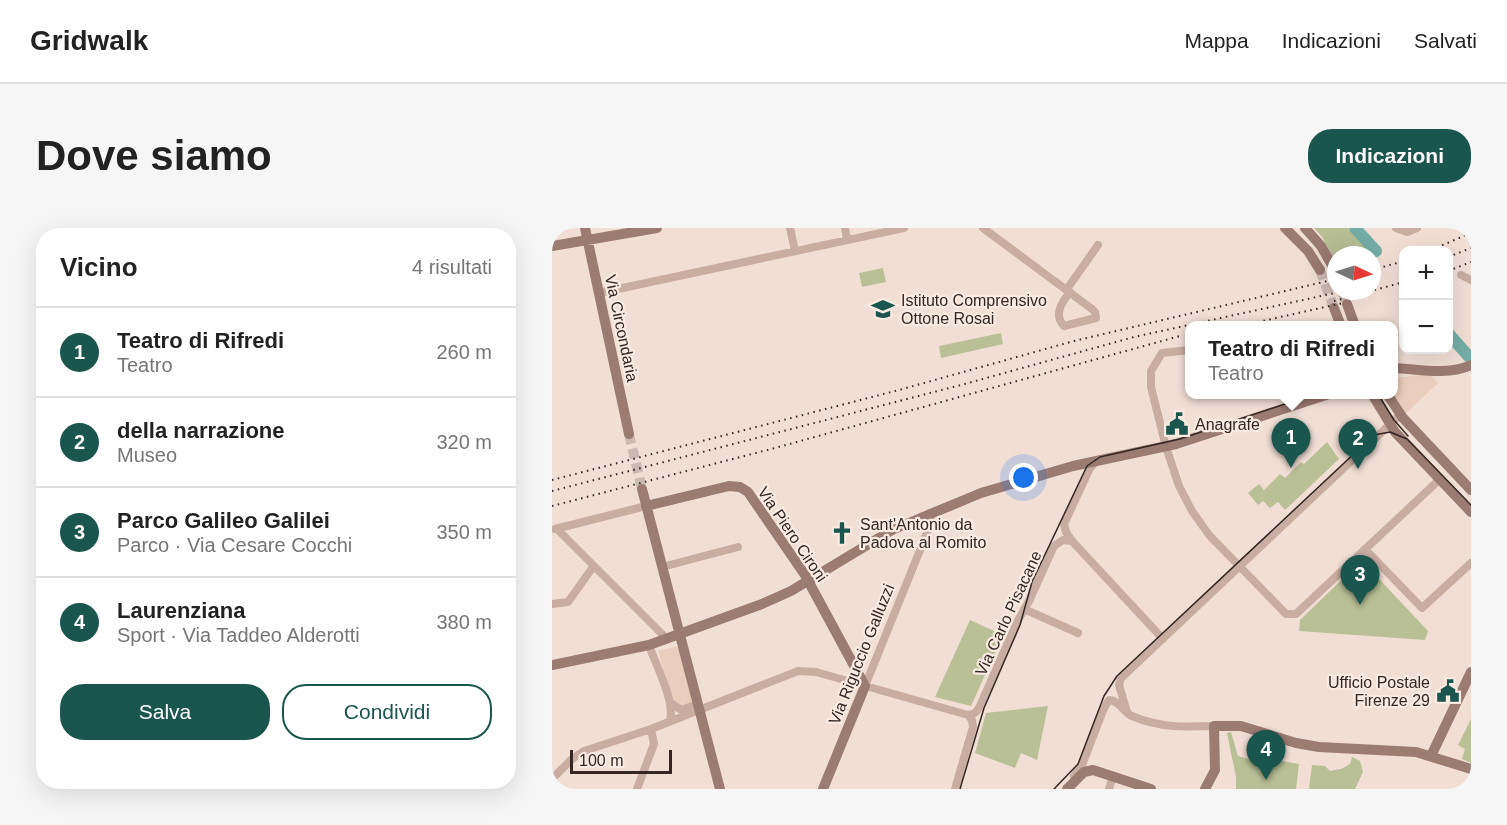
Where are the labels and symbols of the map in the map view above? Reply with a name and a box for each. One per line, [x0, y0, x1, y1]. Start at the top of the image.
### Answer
north arrow [1327, 246, 1381, 300]
street label: Via Circondaria [602, 273, 641, 383]
place label: Istituto Comprensivo Ottone Rosai [901, 292, 1047, 327]
school or university icon: Istituto Comprensivo Ottone Rosai [870, 296, 896, 322]
public building icon: Anagrafe [1164, 411, 1190, 437]
place label: Anagrafe [1195, 416, 1260, 433]
pin: 1 [1272, 418, 1310, 468]
pin: 2 [1338, 420, 1378, 469]
your location [1009, 463, 1038, 492]
street label: Via Piero Cironi [755, 484, 831, 585]
place label: Sant'Antonio da Padova al Romito [860, 516, 986, 551]
church icon: Sant'Antonio da Padova al Romito [829, 520, 855, 546]
street label: Via Carlo Pisacane [972, 548, 1045, 678]
pin: 3 [1340, 556, 1380, 605]
street label: Via Riguccio Galluzzi [825, 581, 897, 727]
place label: Ufficio Postale Firenze 29 [1328, 674, 1430, 709]
public building icon: Ufficio Postale Firenze 29 [1435, 678, 1461, 704]
pin: 4 [1246, 730, 1286, 780]
scale bar [570, 747, 672, 774]

